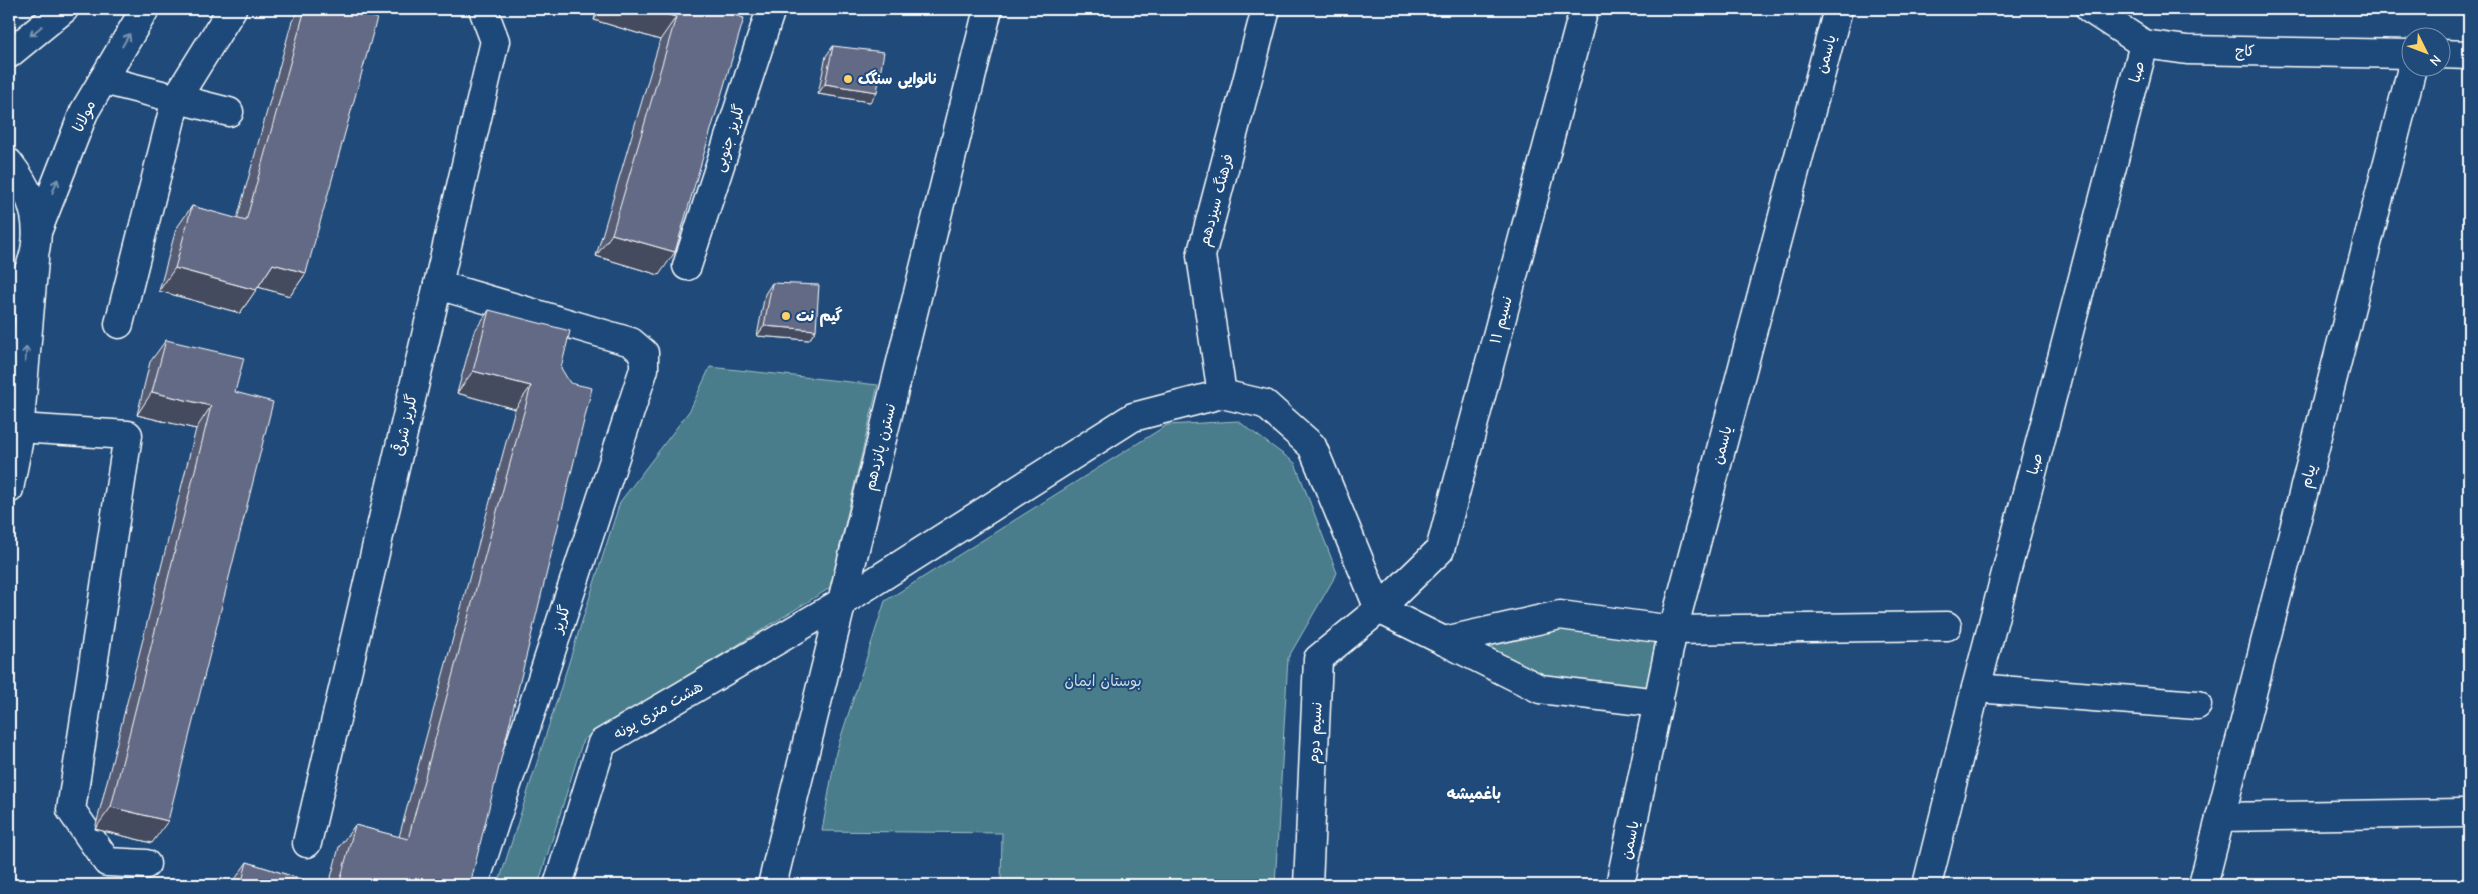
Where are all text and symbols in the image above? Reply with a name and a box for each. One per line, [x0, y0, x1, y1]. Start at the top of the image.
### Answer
one-way arrow [30, 26, 43, 37]
north arrow [2400, 28, 2450, 78]
street label: یاسمن [1812, 33, 1840, 75]
one-way arrow [121, 34, 131, 48]
street label: کاج [2235, 42, 2255, 61]
text: N [2426, 51, 2445, 69]
street label: صبا [2126, 59, 2148, 85]
place label: نانوایی سنگک [858, 69, 938, 89]
marker: نانوایی سنگک [842, 73, 854, 85]
street label: مولانا [69, 97, 100, 135]
street label: گلریز جنوبی [710, 102, 749, 174]
street label: فرهنگ سیزدهم [1195, 152, 1239, 249]
one-way arrow [51, 179, 60, 194]
street label: نسیم ۱۱ [1486, 294, 1519, 347]
place label: گیم نت [796, 306, 843, 327]
marker: گیم نت [780, 310, 792, 322]
one-way arrow [21, 346, 30, 362]
street label: گلریز شرقی [387, 392, 421, 458]
street label: نسترن پانزدهم [861, 402, 902, 493]
street label: یاسمن [1708, 424, 1736, 466]
street label: صبا [2024, 451, 2046, 477]
street label: پیام [2296, 462, 2322, 490]
street label: گلریز [547, 603, 574, 637]
park label: بوستان ایمان [1064, 672, 1142, 690]
street label: هشت متری پونه [610, 677, 707, 744]
street label: نسیم دوم [1304, 702, 1329, 765]
district label: باغمیشه [1447, 785, 1501, 803]
street label: یاسمن [1617, 819, 1643, 861]

